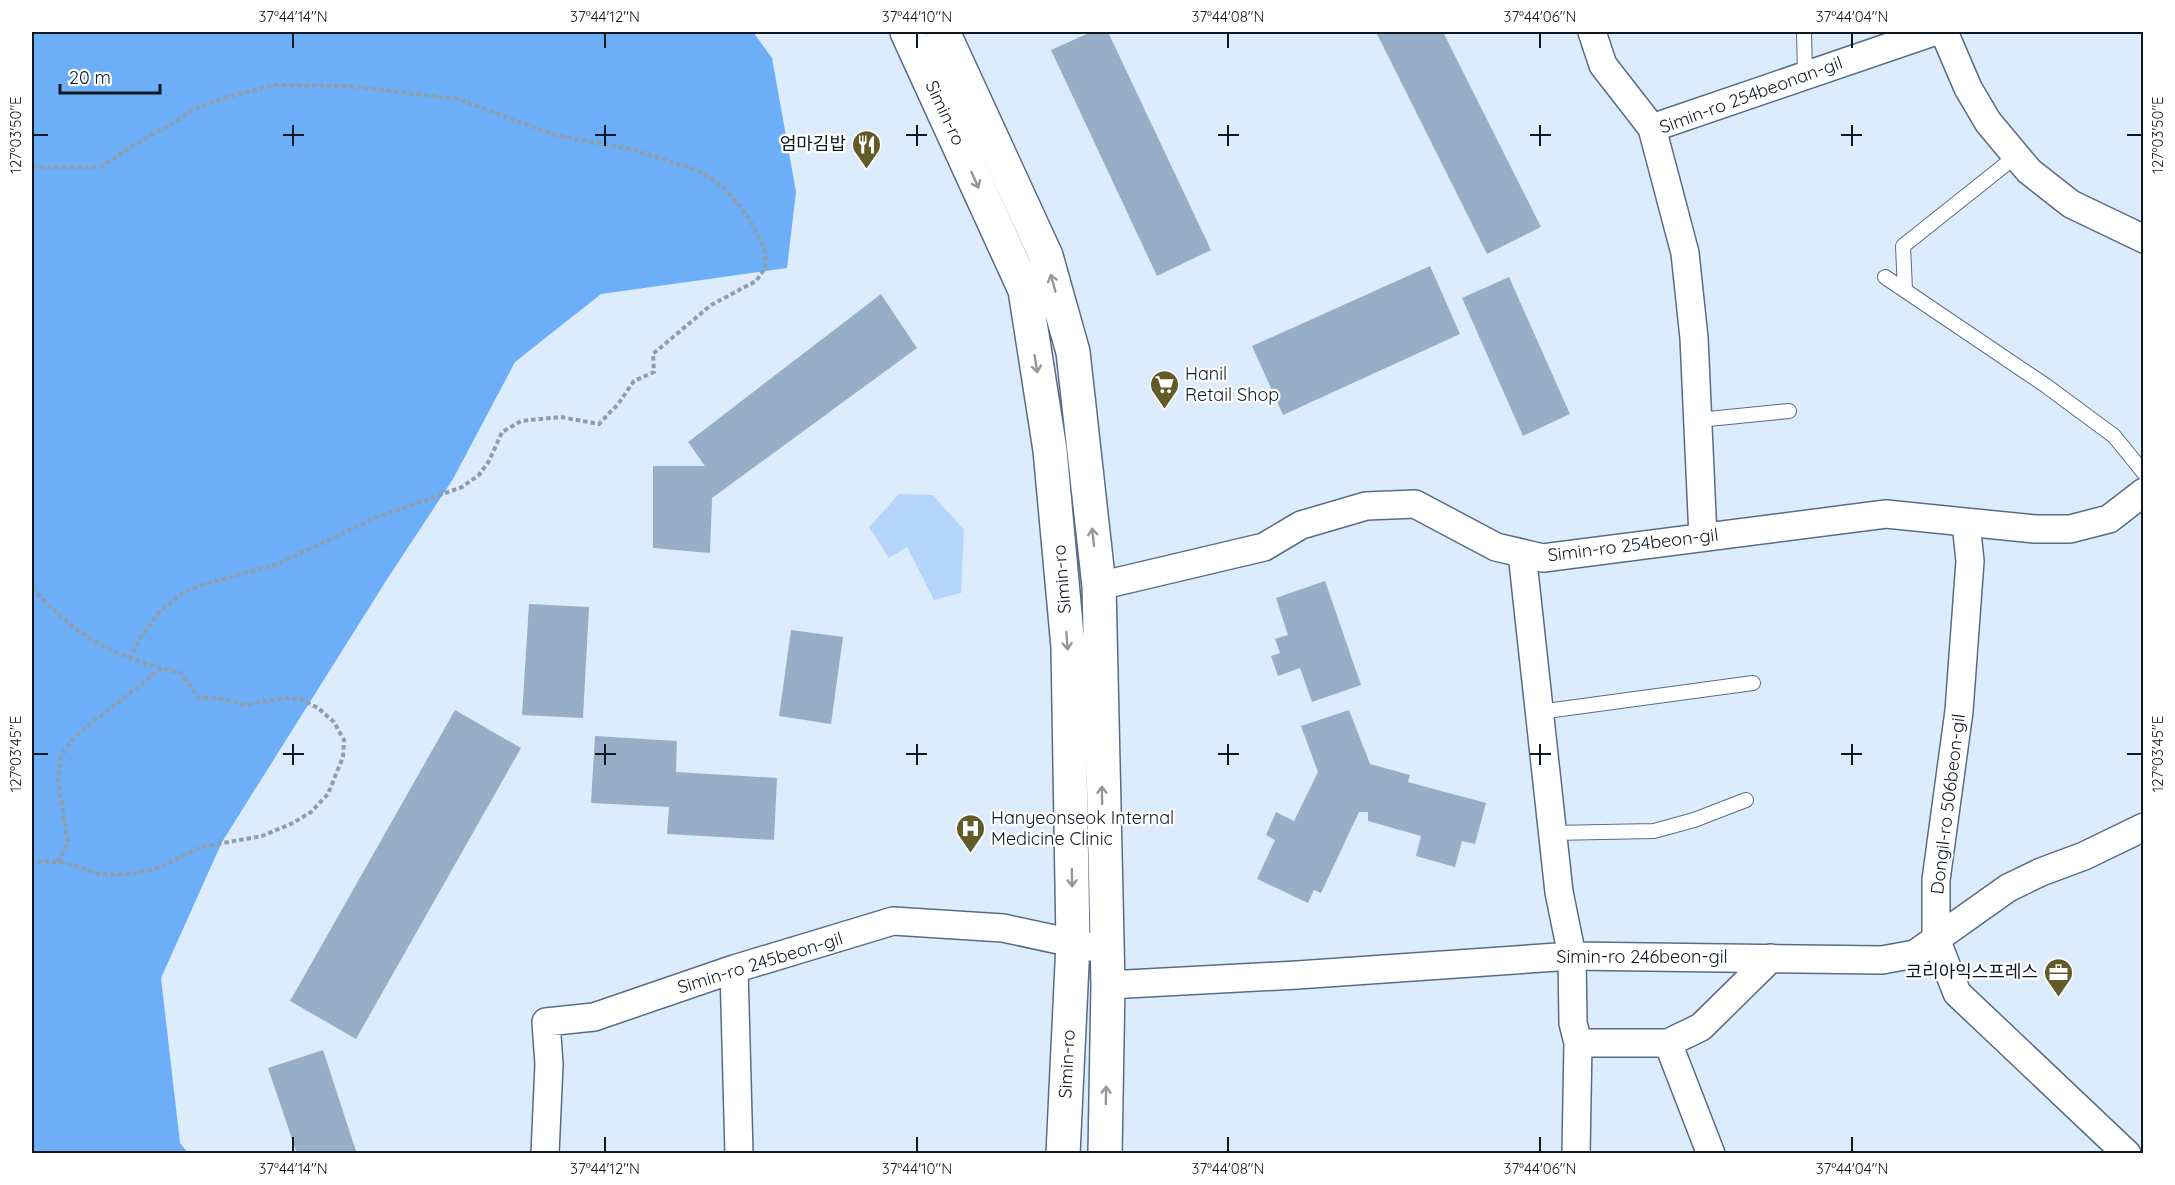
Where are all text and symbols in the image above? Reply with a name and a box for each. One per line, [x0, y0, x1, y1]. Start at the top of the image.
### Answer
text: 37°44'14"N [258, 7, 328, 26]
text: 37°44'12"N [570, 7, 640, 26]
text: 37°44'10"N [882, 7, 952, 26]
text: 37°44'08"N [1192, 7, 1264, 26]
text: 37°44'06"N [1504, 7, 1576, 26]
text: 37°44'04"N [1816, 7, 1888, 26]
street label: Simin-ro 254beonan-gil [1656, 51, 1846, 138]
scale bar [60, 57, 160, 95]
text: 20 m [69, 66, 111, 89]
street label: Simin-ro [920, 77, 970, 149]
text: 127°03'50"E [6, 96, 25, 174]
text: 127°03'50"E [2148, 96, 2167, 174]
restaurant icon: 엄마김밥 [851, 128, 883, 170]
place label: 엄마김밥 [780, 132, 846, 155]
one-way arrow [970, 171, 982, 189]
one-way arrow [1047, 274, 1059, 293]
one-way arrow [1031, 353, 1042, 373]
place label: Hanil Retail Shop [1185, 362, 1279, 406]
supermarket icon: Hanil Retail Shop [1148, 368, 1180, 410]
street label: Simin-ro 254beon-gil [1546, 523, 1720, 566]
one-way arrow [1087, 528, 1098, 548]
street label: Simin-ro [1047, 544, 1076, 614]
one-way arrow [1062, 630, 1073, 650]
street label: Dongil-ro 506beon-gil [1925, 712, 1970, 896]
text: 127°03'45"E [6, 716, 25, 792]
text: 127°03'45"E [2148, 716, 2167, 792]
one-way arrow [1097, 786, 1108, 806]
place label: Hanyeonseok Internal Medicine Clinic [991, 806, 1174, 850]
hospital icon: Hanyeonseok Internal Medicine Clinic [954, 812, 986, 854]
one-way arrow [1066, 867, 1078, 887]
street label: Simin-ro 245beon-gil [674, 926, 845, 999]
street label: Simin-ro 246beon-gil [1556, 945, 1728, 968]
office icon: 코리아익스프레스 [2043, 956, 2075, 998]
place label: 코리아익스프레스 [1906, 960, 2038, 983]
street label: Simin-ro [1053, 1029, 1080, 1099]
one-way arrow [1100, 1086, 1112, 1106]
text: 37°44'14"N [258, 1159, 328, 1178]
text: 37°44'12"N [570, 1159, 640, 1178]
text: 37°44'10"N [882, 1159, 952, 1178]
text: 37°44'08"N [1192, 1159, 1264, 1178]
text: 37°44'06"N [1504, 1159, 1576, 1178]
text: 37°44'04"N [1816, 1159, 1888, 1178]

